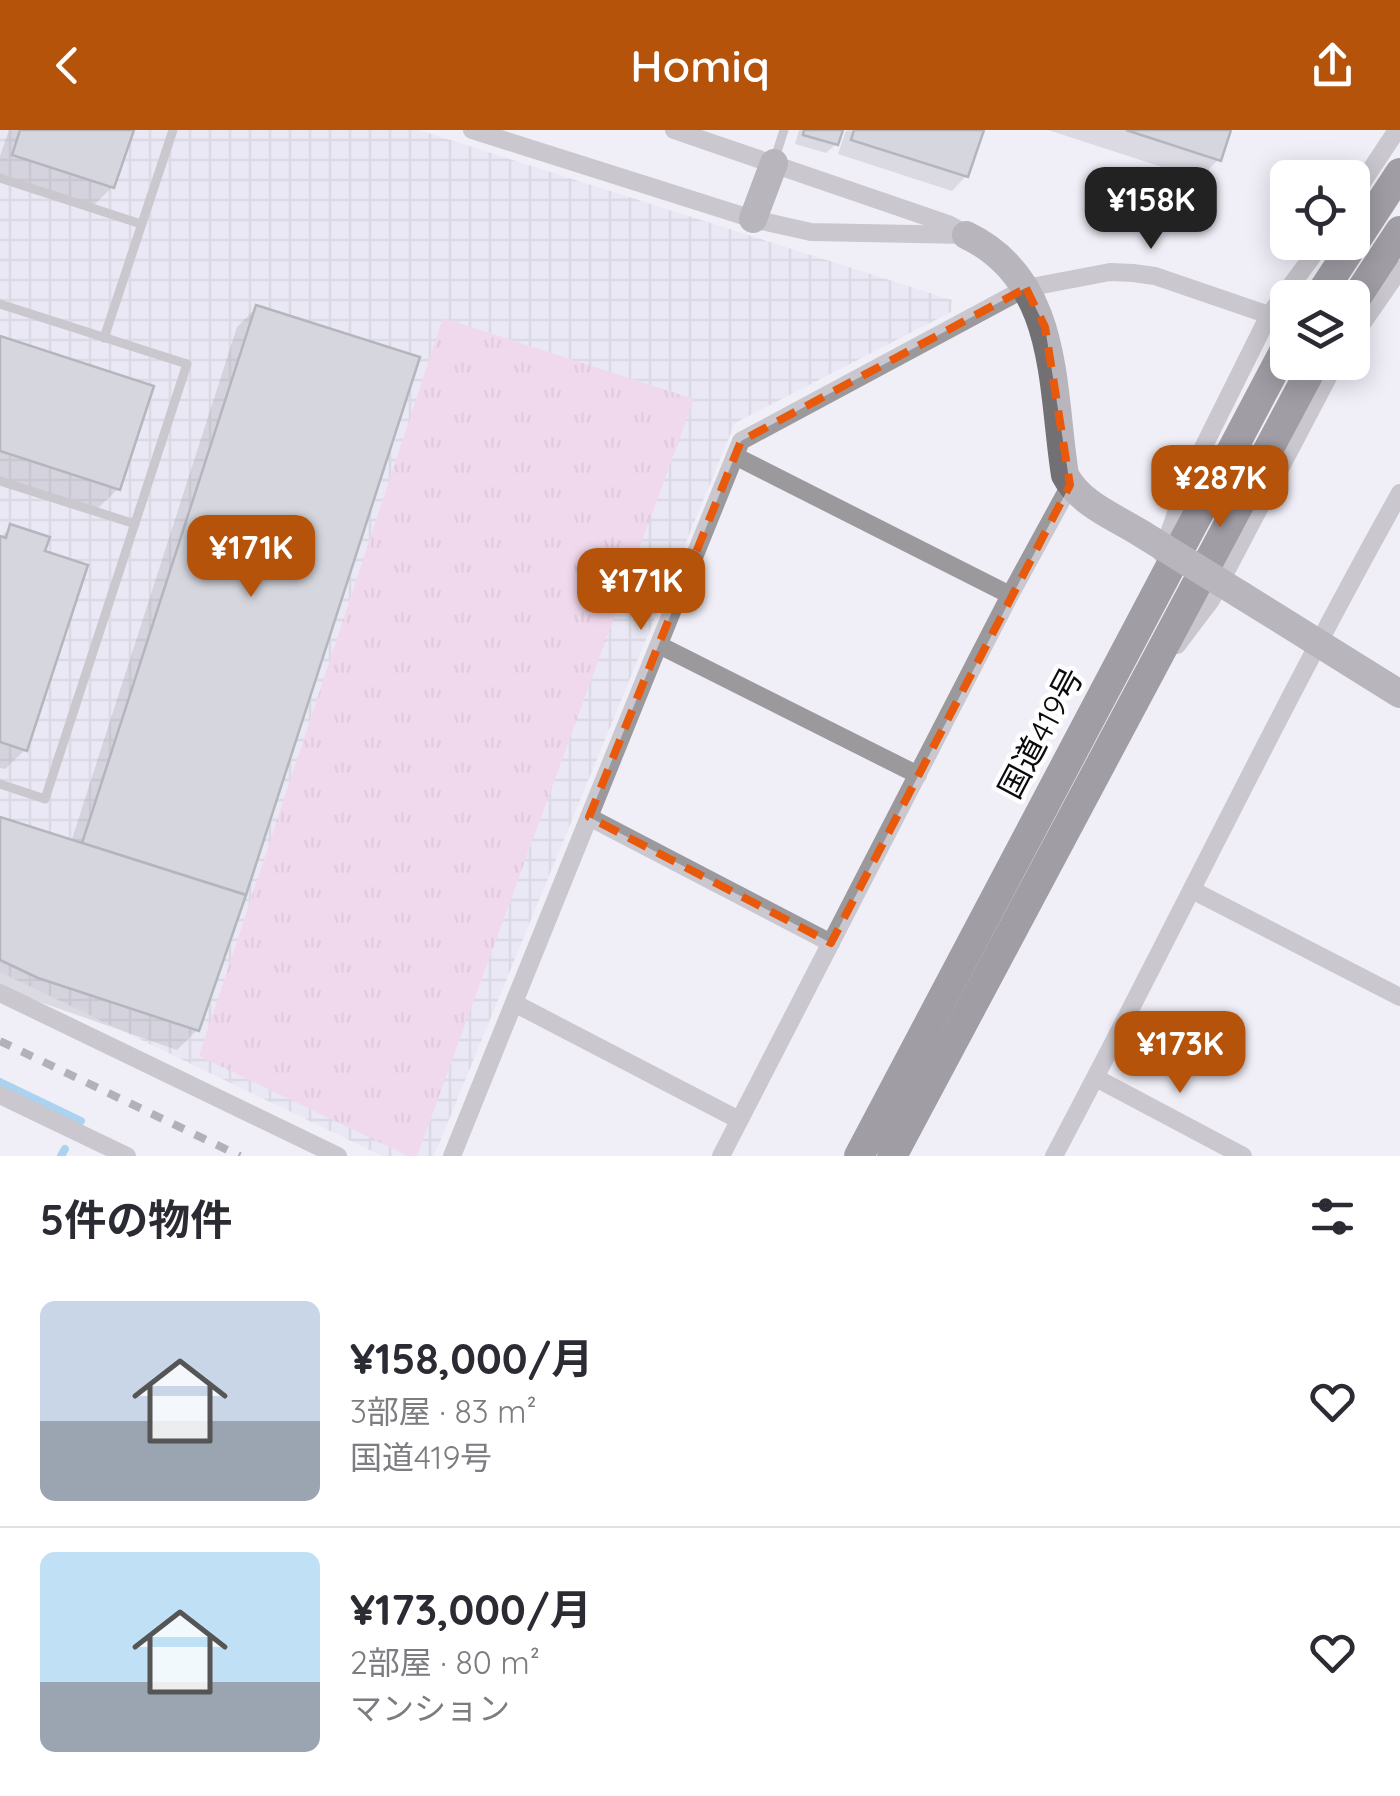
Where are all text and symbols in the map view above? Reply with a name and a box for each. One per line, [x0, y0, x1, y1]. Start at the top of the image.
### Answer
text: Homiq [630, 37, 770, 93]
icon: back [40, 38, 95, 93]
icon: share [1305, 38, 1360, 93]
map controls [1270, 160, 1370, 380]
button: locate [1270, 160, 1370, 260]
pin: ¥158K [1081, 167, 1221, 252]
text: ¥158K [1107, 179, 1195, 219]
button: layers [1270, 280, 1370, 380]
pin: ¥287K [1150, 445, 1290, 530]
text: ¥287K [1173, 457, 1267, 497]
pin: ¥171K [181, 515, 321, 600]
text: ¥171K [209, 527, 293, 567]
pin: ¥171K [571, 548, 711, 633]
text: ¥171K [599, 560, 683, 600]
street label: 国道419号 [989, 660, 1091, 805]
pin: ¥173K [1110, 1011, 1250, 1096]
text: ¥173K [1136, 1023, 1224, 1063]
icon: filters [1305, 1189, 1360, 1244]
text: 5件の物件 [40, 1193, 232, 1246]
text: ¥158,000/月 [350, 1332, 593, 1385]
icon: home [120, 1341, 240, 1461]
icon: heart [1305, 1374, 1360, 1429]
text: 3部屋 · 83 m² [350, 1391, 537, 1431]
text: 国道419号 [350, 1437, 492, 1477]
text: ¥173,000/月 [350, 1583, 592, 1636]
icon: home [120, 1592, 240, 1712]
icon: heart [1305, 1625, 1360, 1680]
text: 2部屋 · 80 m² [350, 1642, 540, 1682]
text: マンション [350, 1688, 510, 1728]

